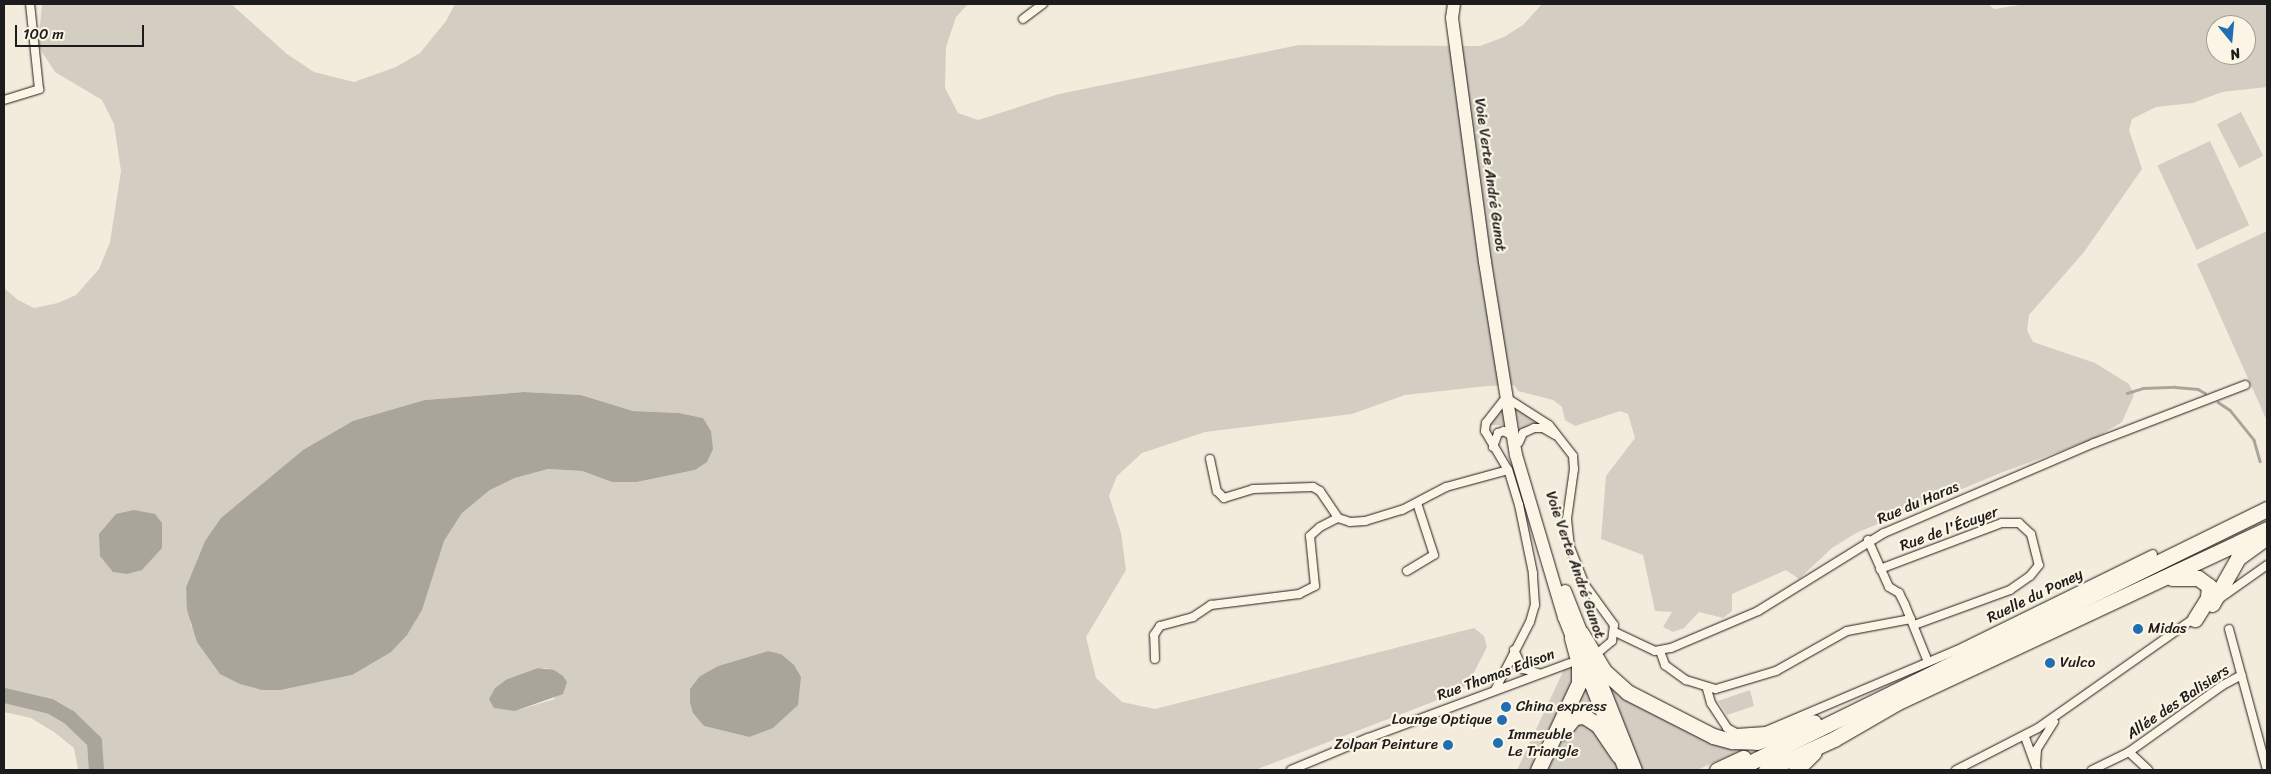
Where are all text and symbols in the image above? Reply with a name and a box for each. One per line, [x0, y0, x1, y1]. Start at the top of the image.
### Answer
scale bar [18, 15, 146, 47]
north arrow [2206, 15, 2256, 65]
text: 100 m [23, 21, 64, 47]
text: N [2227, 40, 2244, 67]
street label: Voie Verte André Gunot [1470, 98, 1510, 252]
street label: Rue du Haras [1874, 478, 1962, 528]
street label: Voie Verte André Gunot [1542, 490, 1608, 640]
street label: Rue de l'Écuyer [1897, 503, 2001, 555]
street label: Ruelle du Poney [1984, 565, 2086, 627]
place label: Midas [2148, 620, 2187, 638]
marker: Midas [2132, 623, 2144, 635]
street label: Rue Thomas Edison [1434, 645, 1558, 705]
place label: Vulco [2060, 654, 2095, 672]
marker: Vulco [2044, 657, 2056, 669]
street label: Allée des Balisiers [2123, 661, 2233, 743]
place label: China express [1516, 698, 1608, 716]
marker: China express [1500, 701, 1512, 713]
place label: Lounge Optique [1392, 711, 1492, 729]
marker: Lounge Optique [1496, 714, 1508, 726]
place label: Immeuble Le Triangle [1508, 725, 1579, 760]
place label: Zolpan Peinture [1333, 736, 1438, 754]
marker: Immeuble Le Triangle [1492, 737, 1504, 749]
marker: Zolpan Peinture [1442, 739, 1454, 751]

